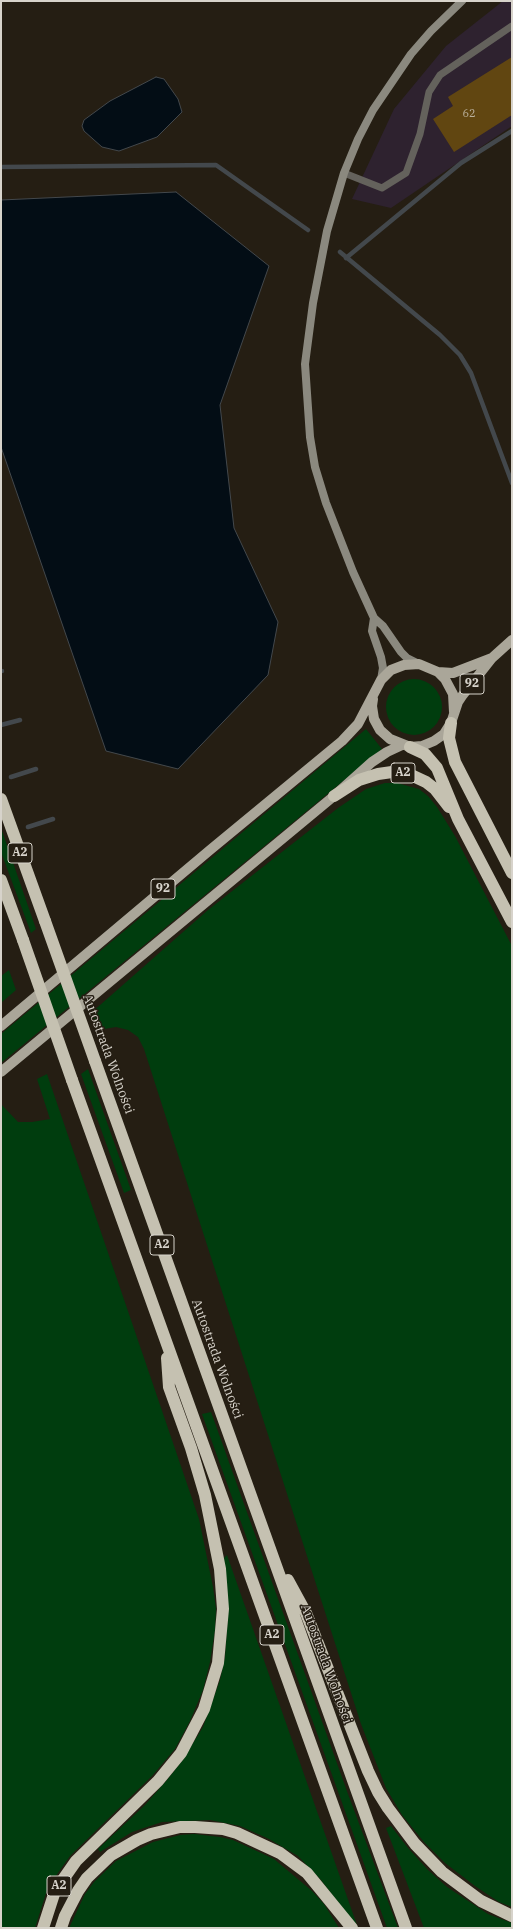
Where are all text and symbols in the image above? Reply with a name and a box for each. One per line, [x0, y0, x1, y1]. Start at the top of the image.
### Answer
house number: 62 [462, 107, 476, 121]
road number: 92 [460, 674, 484, 694]
road number: A2 [391, 763, 415, 783]
road number: A2 [8, 843, 32, 863]
road number: 92 [151, 879, 175, 899]
street label: Autostrada Wolności [79, 992, 137, 1116]
road number: A2 [150, 1235, 174, 1255]
street label: Autostrada Wolności [188, 1297, 246, 1421]
street label: Autostrada Wolności [297, 1602, 355, 1726]
road number: A2 [260, 1625, 284, 1645]
road number: A2 [47, 1876, 71, 1896]

